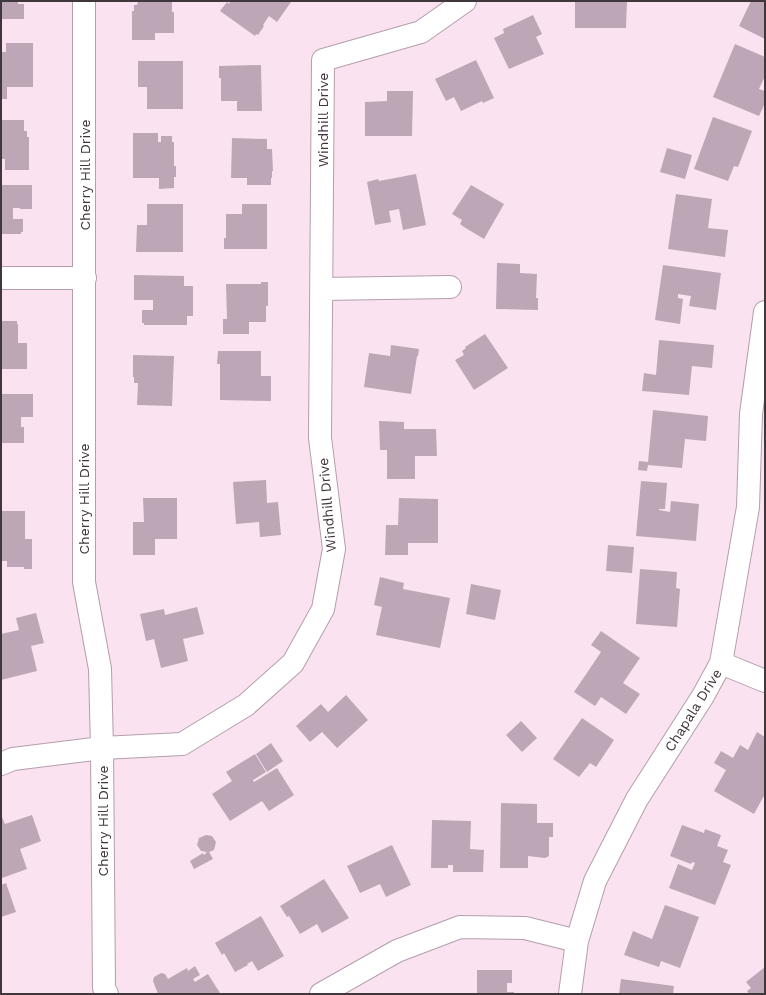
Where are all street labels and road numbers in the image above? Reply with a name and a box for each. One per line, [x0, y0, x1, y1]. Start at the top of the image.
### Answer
street label: Windhill Drive [315, 73, 331, 167]
street label: Cherry Hill Drive [77, 119, 93, 231]
street label: Cherry Hill Drive [76, 443, 92, 555]
street label: Windhill Drive [315, 457, 339, 553]
street label: Chapala Drive [661, 666, 725, 754]
street label: Cherry Hill Drive [95, 765, 111, 877]

